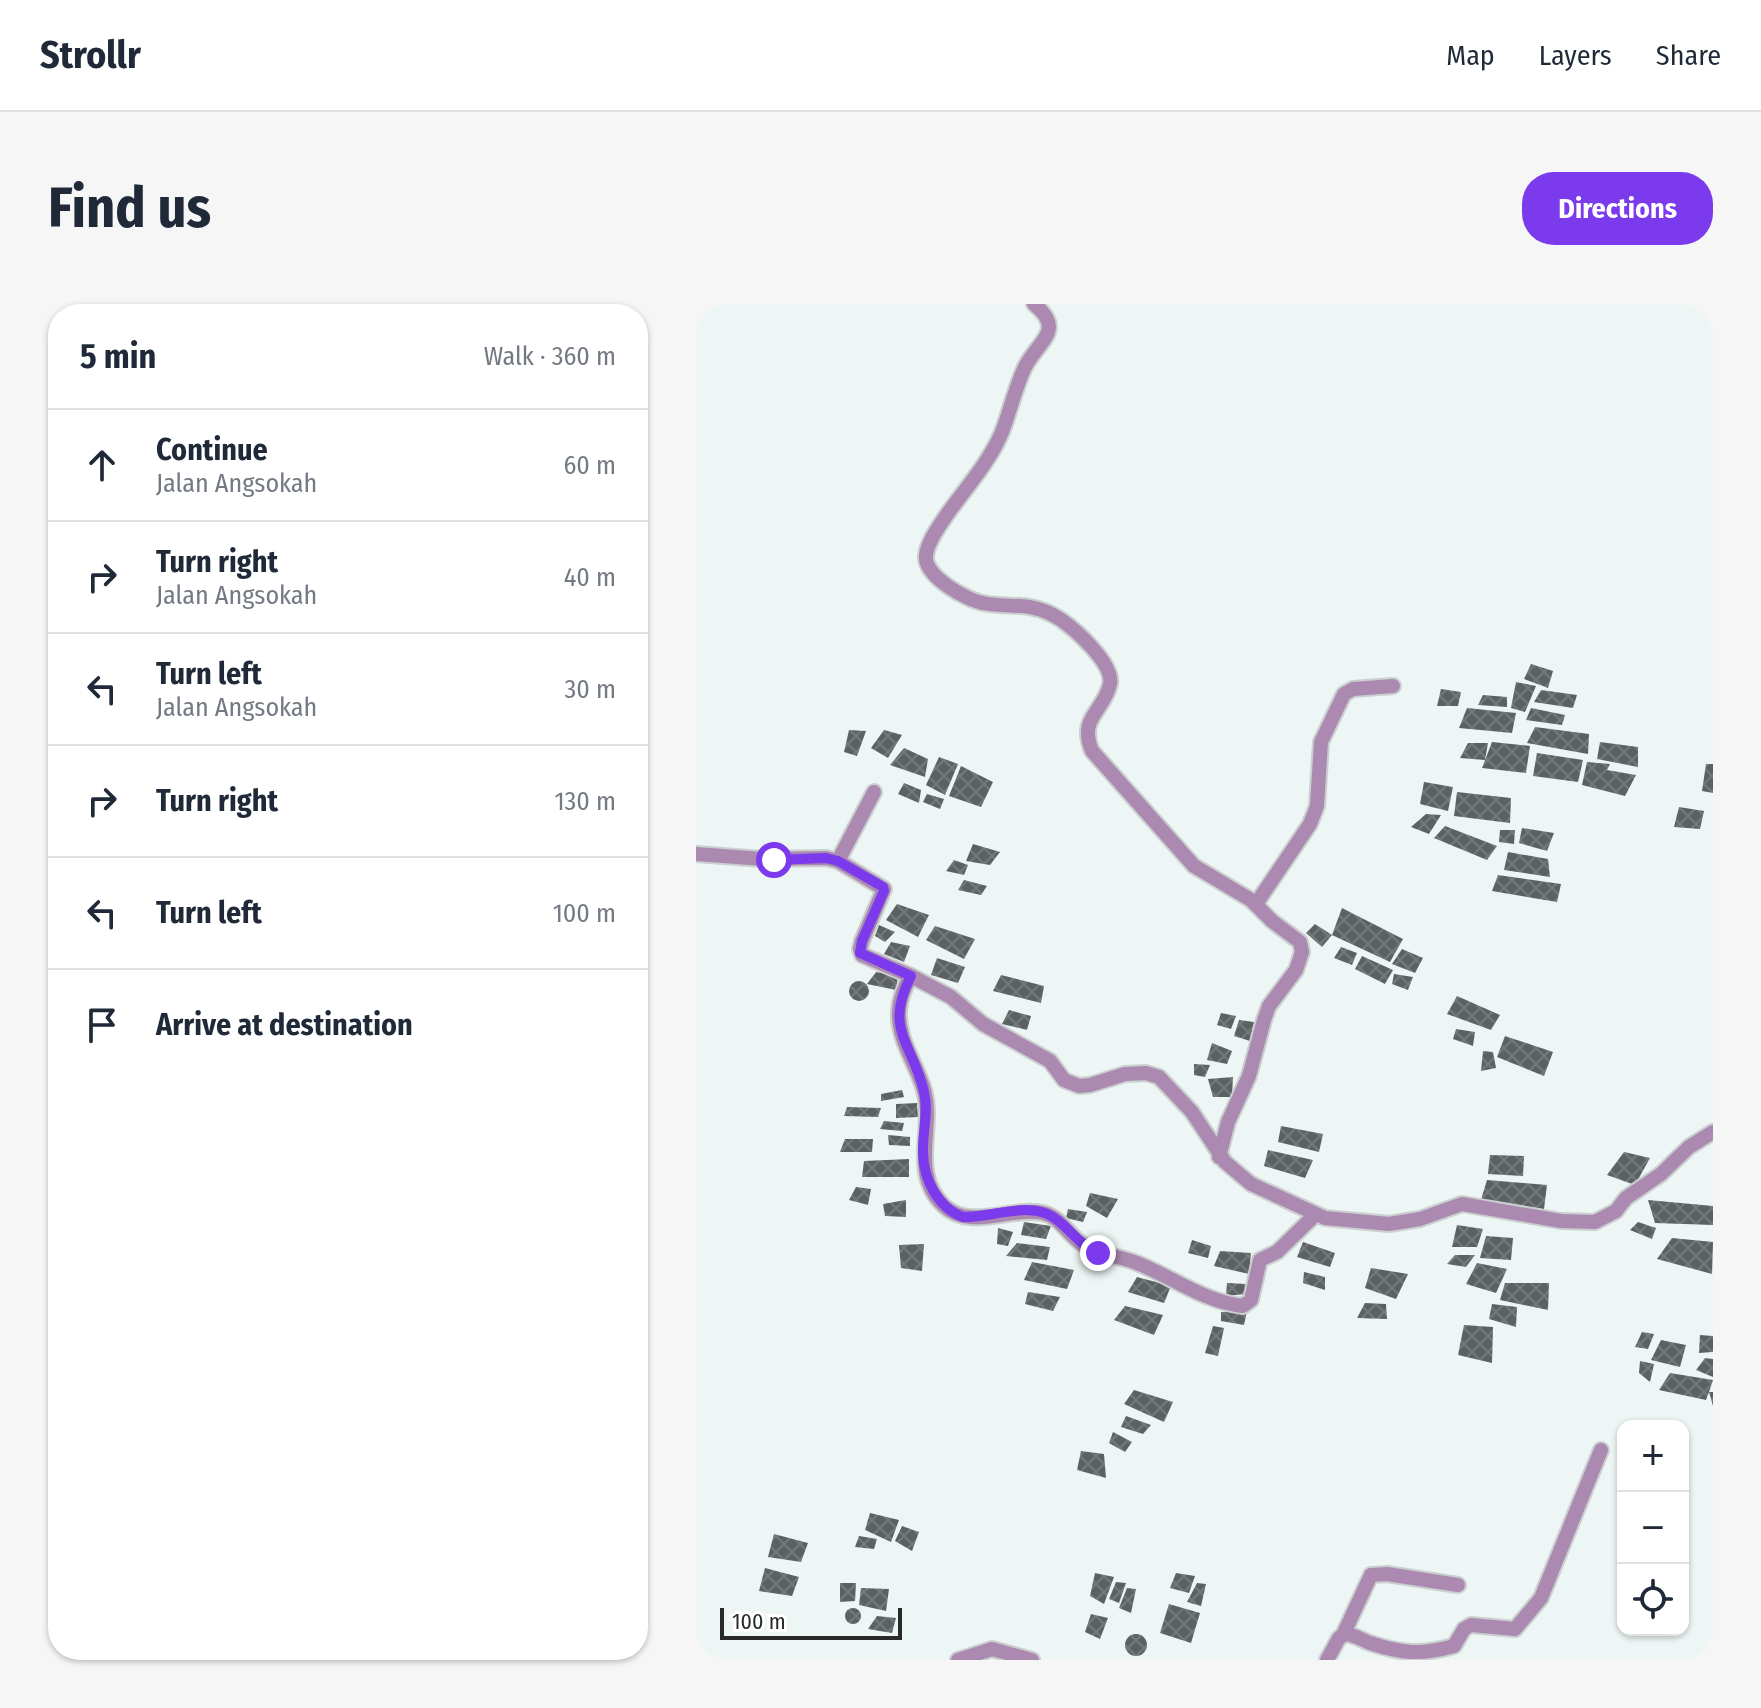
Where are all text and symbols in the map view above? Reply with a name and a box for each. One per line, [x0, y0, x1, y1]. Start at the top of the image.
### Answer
text: Strollr [40, 32, 141, 78]
text: Map [1446, 39, 1495, 72]
text: Layers [1539, 39, 1612, 72]
text: Share [1656, 39, 1721, 72]
button: Directions [1522, 172, 1713, 245]
text: Find us [48, 175, 211, 242]
text: 5 min [80, 336, 156, 377]
text: Walk · 360 m [484, 341, 616, 372]
text: Continue [156, 432, 268, 468]
icon: ahead [80, 443, 124, 487]
text: 60 m [563, 450, 616, 481]
text: Jalan Angsokah [156, 468, 317, 499]
text: Turn right [156, 544, 278, 580]
icon: right [80, 555, 124, 599]
text: 40 m [564, 562, 616, 593]
text: Jalan Angsokah [156, 580, 317, 611]
text: Turn left [156, 656, 262, 692]
icon: left [80, 667, 124, 711]
text: 30 m [565, 674, 616, 705]
text: Jalan Angsokah [156, 692, 317, 723]
icon: right [80, 779, 124, 823]
text: Turn right [156, 783, 278, 819]
text: 130 m [554, 786, 616, 817]
route start [756, 842, 792, 878]
icon: left [80, 891, 124, 935]
text: Turn left [156, 895, 262, 931]
text: 100 m [553, 898, 616, 929]
icon: arrive [80, 1003, 124, 1047]
text: Arrive at destination [156, 1007, 413, 1043]
route end [1080, 1235, 1116, 1271]
map controls [1617, 1420, 1689, 1636]
button: + [1617, 1420, 1689, 1492]
button: − [1617, 1492, 1689, 1564]
button: locate [1617, 1564, 1689, 1636]
scale bar [720, 1604, 902, 1640]
text: 100 m [732, 1608, 786, 1635]

